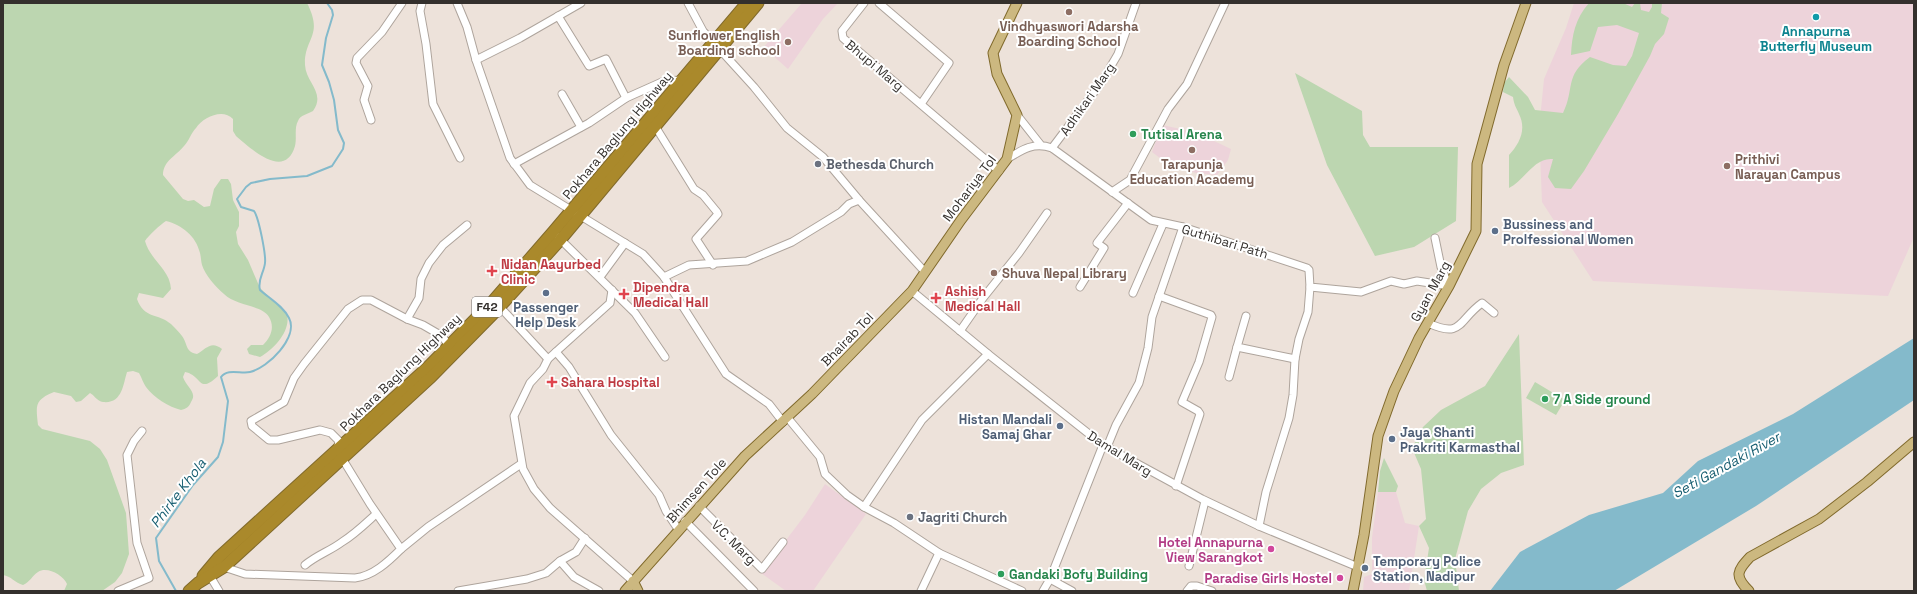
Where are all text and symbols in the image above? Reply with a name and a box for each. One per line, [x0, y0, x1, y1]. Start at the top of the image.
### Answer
marker: Vindhyaswori Adarsha Boarding School [1064, 7, 1074, 17]
marker: Annapurna Butterfly Museum [1811, 12, 1821, 22]
place label: Vindhyaswori Adarsha Boarding School [999, 18, 1139, 50]
place label: Annapurna Butterfly Museum [1760, 23, 1872, 55]
place label: Sunflower English Boarding school [668, 27, 780, 59]
street label: Bhupi Marg [842, 36, 907, 95]
marker: Sunflower English Boarding school [783, 37, 793, 47]
street label: Adhikari Marg [1056, 60, 1119, 139]
street label: Pokhara Baglung Highway [559, 68, 676, 203]
place label: Tutisal Arena [1141, 126, 1223, 143]
marker: Tutisal Arena [1128, 129, 1138, 139]
marker: Tarapunja Education Academy [1187, 145, 1197, 155]
place label: Prithivi Narayan Campus [1735, 151, 1841, 183]
street label: Mohariya Tol [939, 152, 1000, 225]
place label: Bethesda Church [826, 156, 934, 173]
place label: Tarapunja Education Academy [1130, 156, 1254, 188]
marker: Bethesda Church [813, 159, 823, 169]
marker: Prithivi Narayan Campus [1722, 161, 1732, 171]
place label: Bussiness and Prolfessional Women [1503, 216, 1634, 248]
street label: Guthibari Path [1180, 220, 1270, 263]
marker: Bussiness and Prolfessional Women [1490, 226, 1500, 236]
place label: Nidan Aayurbed Clinic [501, 256, 601, 288]
street label: Gyan Marg [1407, 258, 1454, 325]
marker: Nidan Aayurbed Clinic [486, 265, 498, 277]
place label: Shuva Nepal Library [1002, 265, 1127, 282]
marker: Shuva Nepal Library [989, 268, 999, 278]
place label: Dipendra Medical Hall [633, 279, 709, 311]
place label: Ashish Medical Hall [945, 283, 1021, 315]
marker: Passenger Help Desk [541, 288, 551, 298]
marker: Dipendra Medical Hall [618, 288, 630, 300]
marker: Ashish Medical Hall [930, 292, 942, 304]
road number: F42 [472, 297, 502, 317]
place label: Passenger Help Desk [513, 299, 579, 331]
street label: Bhairab Tol [818, 309, 877, 370]
street label: Pokhara Baglung Highway [336, 310, 465, 435]
place label: Sahara Hospital [561, 374, 660, 391]
marker: Sahara Hospital [546, 376, 558, 388]
place label: 7 A Side ground [1553, 391, 1651, 408]
marker: 7 A Side ground [1540, 394, 1550, 404]
place label: Histan Mandali Samaj Ghar [959, 411, 1052, 443]
marker: Histan Mandali Samaj Ghar [1055, 421, 1065, 431]
place label: Jaya Shanti Prakriti Karmasthal [1400, 424, 1520, 456]
street label: Damal Marg [1084, 427, 1155, 480]
water label: Seti Gandaki River [1669, 427, 1785, 502]
marker: Jaya Shanti Prakriti Karmasthal [1387, 434, 1397, 444]
water label: Phirke Khola [146, 454, 210, 531]
street label: Bhimsen Tole [663, 454, 730, 526]
place label: Jagriti Church [918, 509, 1007, 526]
marker: Jagriti Church [905, 512, 915, 522]
street label: V.C. Marg [708, 516, 760, 568]
place label: Hotel Annapurna View Sarangkot [1158, 534, 1263, 566]
marker: Hotel Annapurna View Sarangkot [1266, 544, 1276, 554]
place label: Temporary Police Station, Nadipur [1373, 553, 1481, 585]
marker: Temporary Police Station, Nadipur [1360, 563, 1370, 573]
place label: Gandaki Bofy Building [1009, 566, 1148, 583]
marker: Gandaki Bofy Building [996, 569, 1006, 579]
place label: Paradise Girls Hostel [1204, 570, 1332, 587]
marker: Paradise Girls Hostel [1335, 573, 1345, 583]

